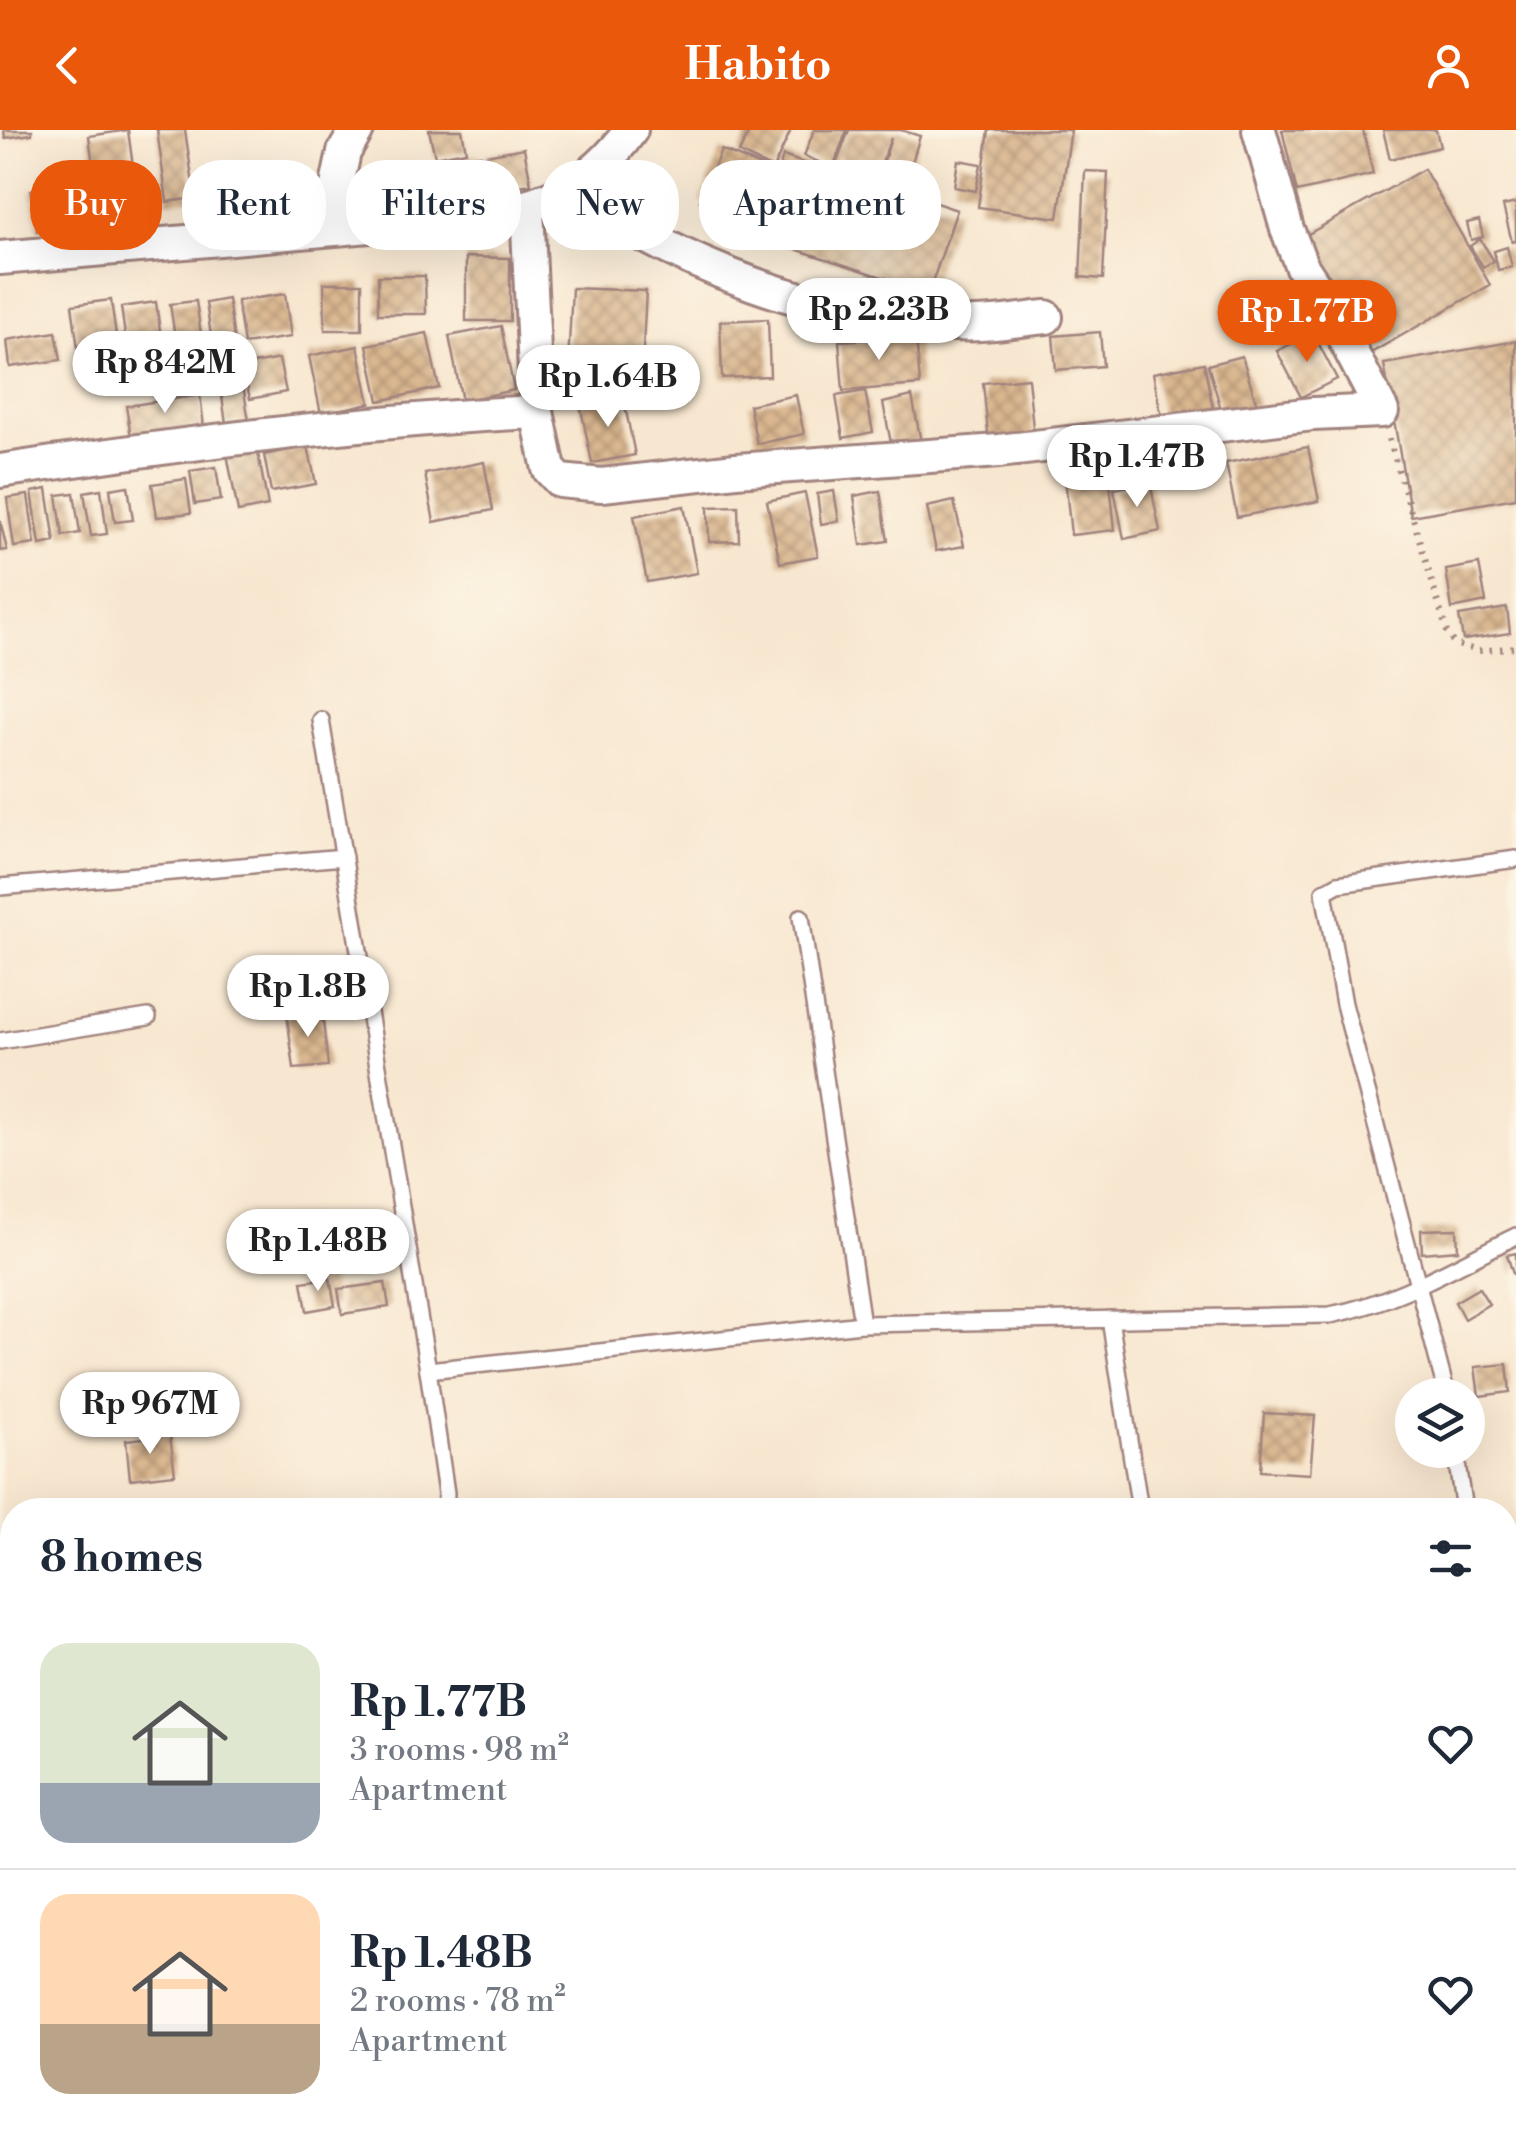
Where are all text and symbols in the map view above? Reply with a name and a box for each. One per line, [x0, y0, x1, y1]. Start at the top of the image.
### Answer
text: Habito [684, 37, 832, 94]
icon: back [40, 38, 95, 93]
icon: person [1421, 38, 1476, 93]
chip: Buy [30, 160, 162, 250]
chip: Rent [182, 160, 326, 250]
chip: Filters [346, 160, 521, 250]
chip: New [541, 160, 679, 250]
chip: Apartment [699, 160, 941, 250]
pin: Rp 2.23B [776, 278, 982, 363]
pin: Rp 1.77B [1204, 280, 1410, 365]
text: Rp 2.23B [808, 290, 950, 330]
text: Rp 1.77B [1240, 292, 1374, 332]
pin: Rp 842M [73, 331, 257, 416]
text: Rp 842M [94, 343, 236, 383]
pin: Rp 1.64B [505, 345, 711, 430]
text: Rp 1.64B [538, 357, 678, 397]
pin: Rp 1.47B [1034, 425, 1240, 510]
text: Rp 1.47B [1069, 437, 1205, 477]
pin: Rp 1.8B [216, 955, 400, 1040]
text: Rp 1.8B [249, 967, 367, 1007]
pin: Rp 1.48B [215, 1209, 421, 1294]
text: Rp 1.48B [248, 1221, 388, 1261]
pin: Rp 967M [58, 1372, 242, 1457]
map controls [1395, 1378, 1485, 1468]
button: layers [1395, 1378, 1485, 1468]
text: Rp 967M [82, 1384, 218, 1424]
icon: filters [1423, 1531, 1478, 1586]
text: 8 homes [40, 1532, 203, 1585]
text: Rp 1.77B [350, 1677, 527, 1730]
icon: home [120, 1683, 240, 1803]
icon: heart [1423, 1716, 1478, 1771]
text: 3 rooms · 98 m² [350, 1730, 569, 1770]
text: Apartment [350, 1770, 507, 1810]
text: Rp 1.48B [350, 1928, 533, 1981]
icon: home [120, 1934, 240, 2054]
icon: heart [1423, 1967, 1478, 2022]
text: 2 rooms · 78 m² [350, 1981, 566, 2021]
text: Apartment [350, 2021, 507, 2061]

